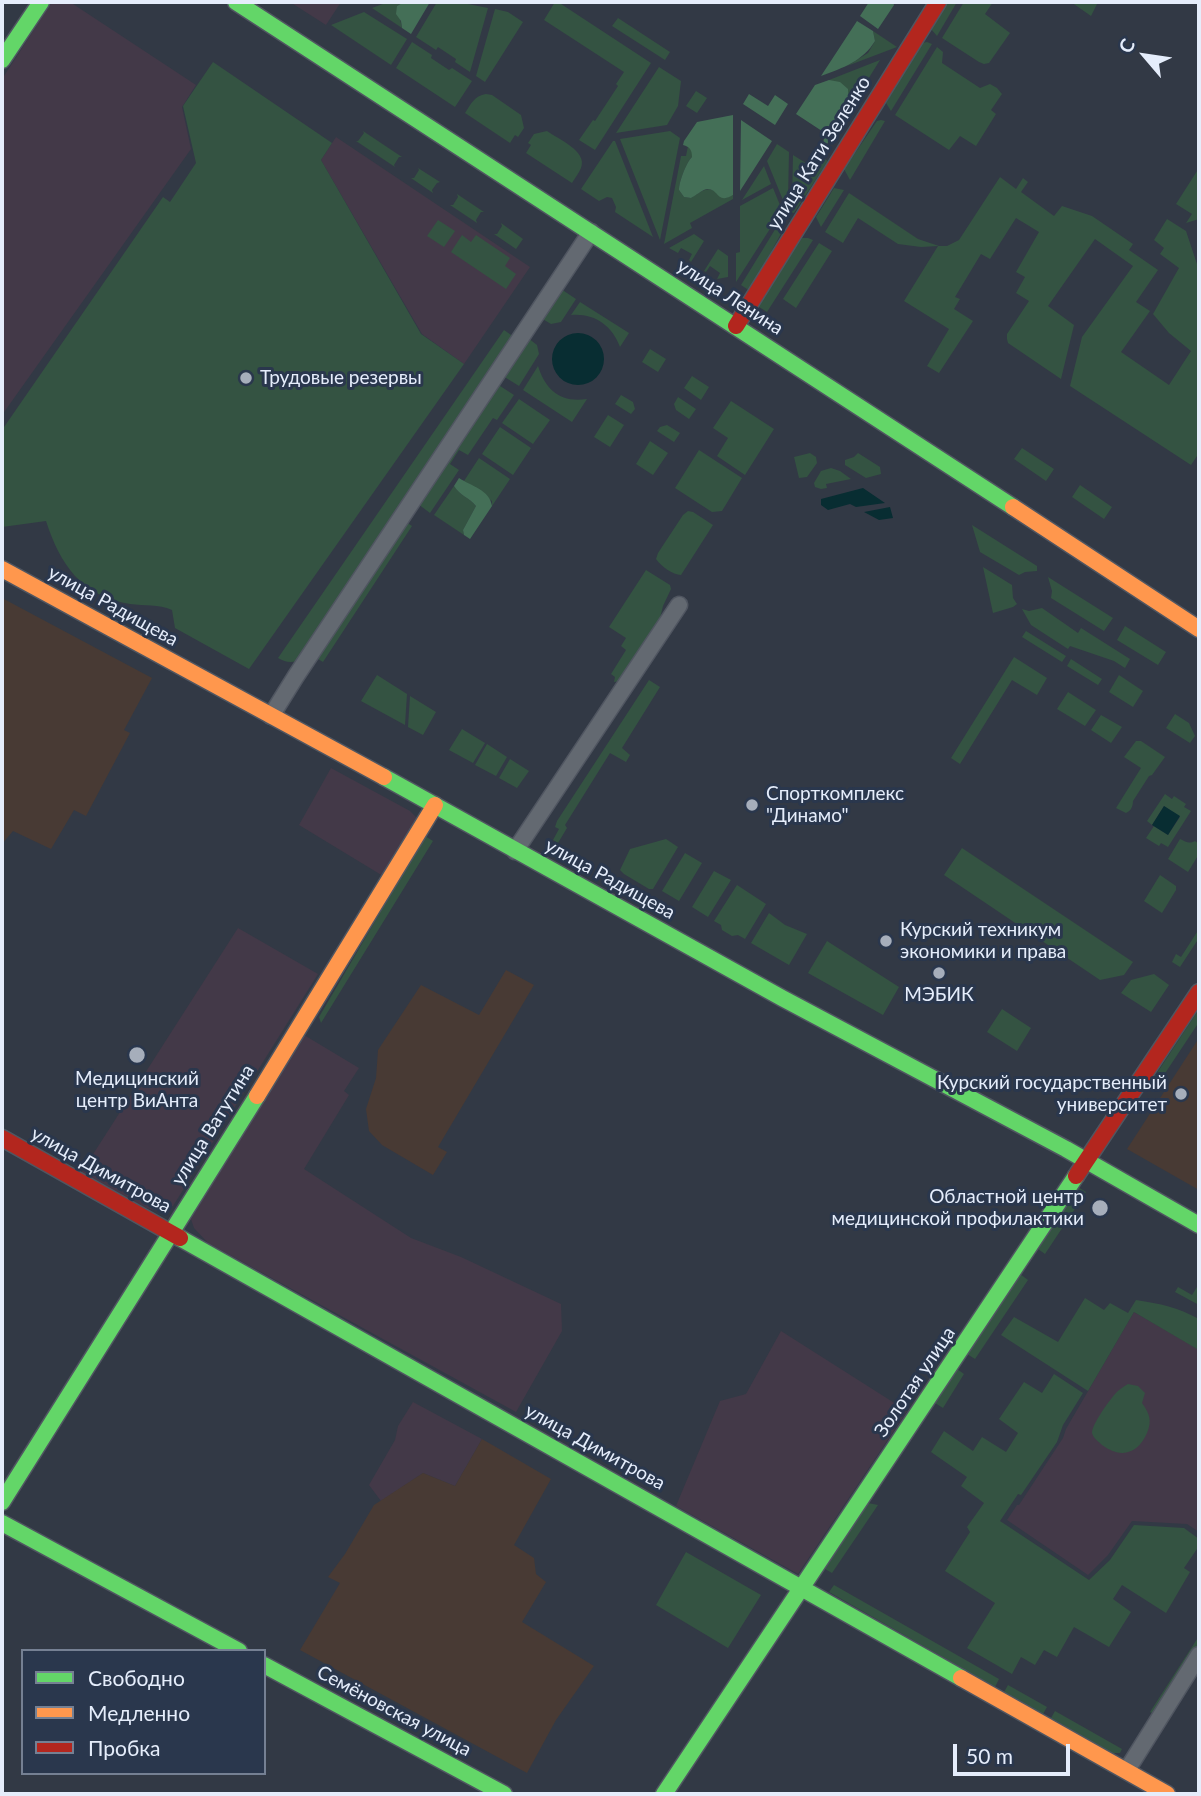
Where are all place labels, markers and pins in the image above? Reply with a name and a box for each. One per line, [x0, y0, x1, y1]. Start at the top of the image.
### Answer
place label: Трудовые резервы [260, 367, 422, 389]
marker: Трудовые резервы [238, 370, 254, 386]
place label: Спорткомплекс "Динамо" [766, 783, 904, 827]
marker: Спорткомплекс "Динамо" [744, 797, 760, 813]
place label: Курский техникум экономики и права [900, 919, 1066, 963]
marker: Курский техникум экономики и права [878, 933, 894, 949]
marker: МЭБИК [931, 965, 947, 981]
place label: МЭБИК [904, 984, 974, 1006]
marker: Медицинский центр ВиАнта [127, 1045, 147, 1065]
place label: Медицинский центр ВиАнта [75, 1068, 199, 1112]
place label: Курский государственный университет [937, 1072, 1167, 1116]
marker: Курский государственный университет [1173, 1086, 1189, 1102]
place label: Областной центр медицинской профилактики [832, 1186, 1084, 1230]
marker: Областной центр медицинской профилактики [1090, 1198, 1110, 1218]

